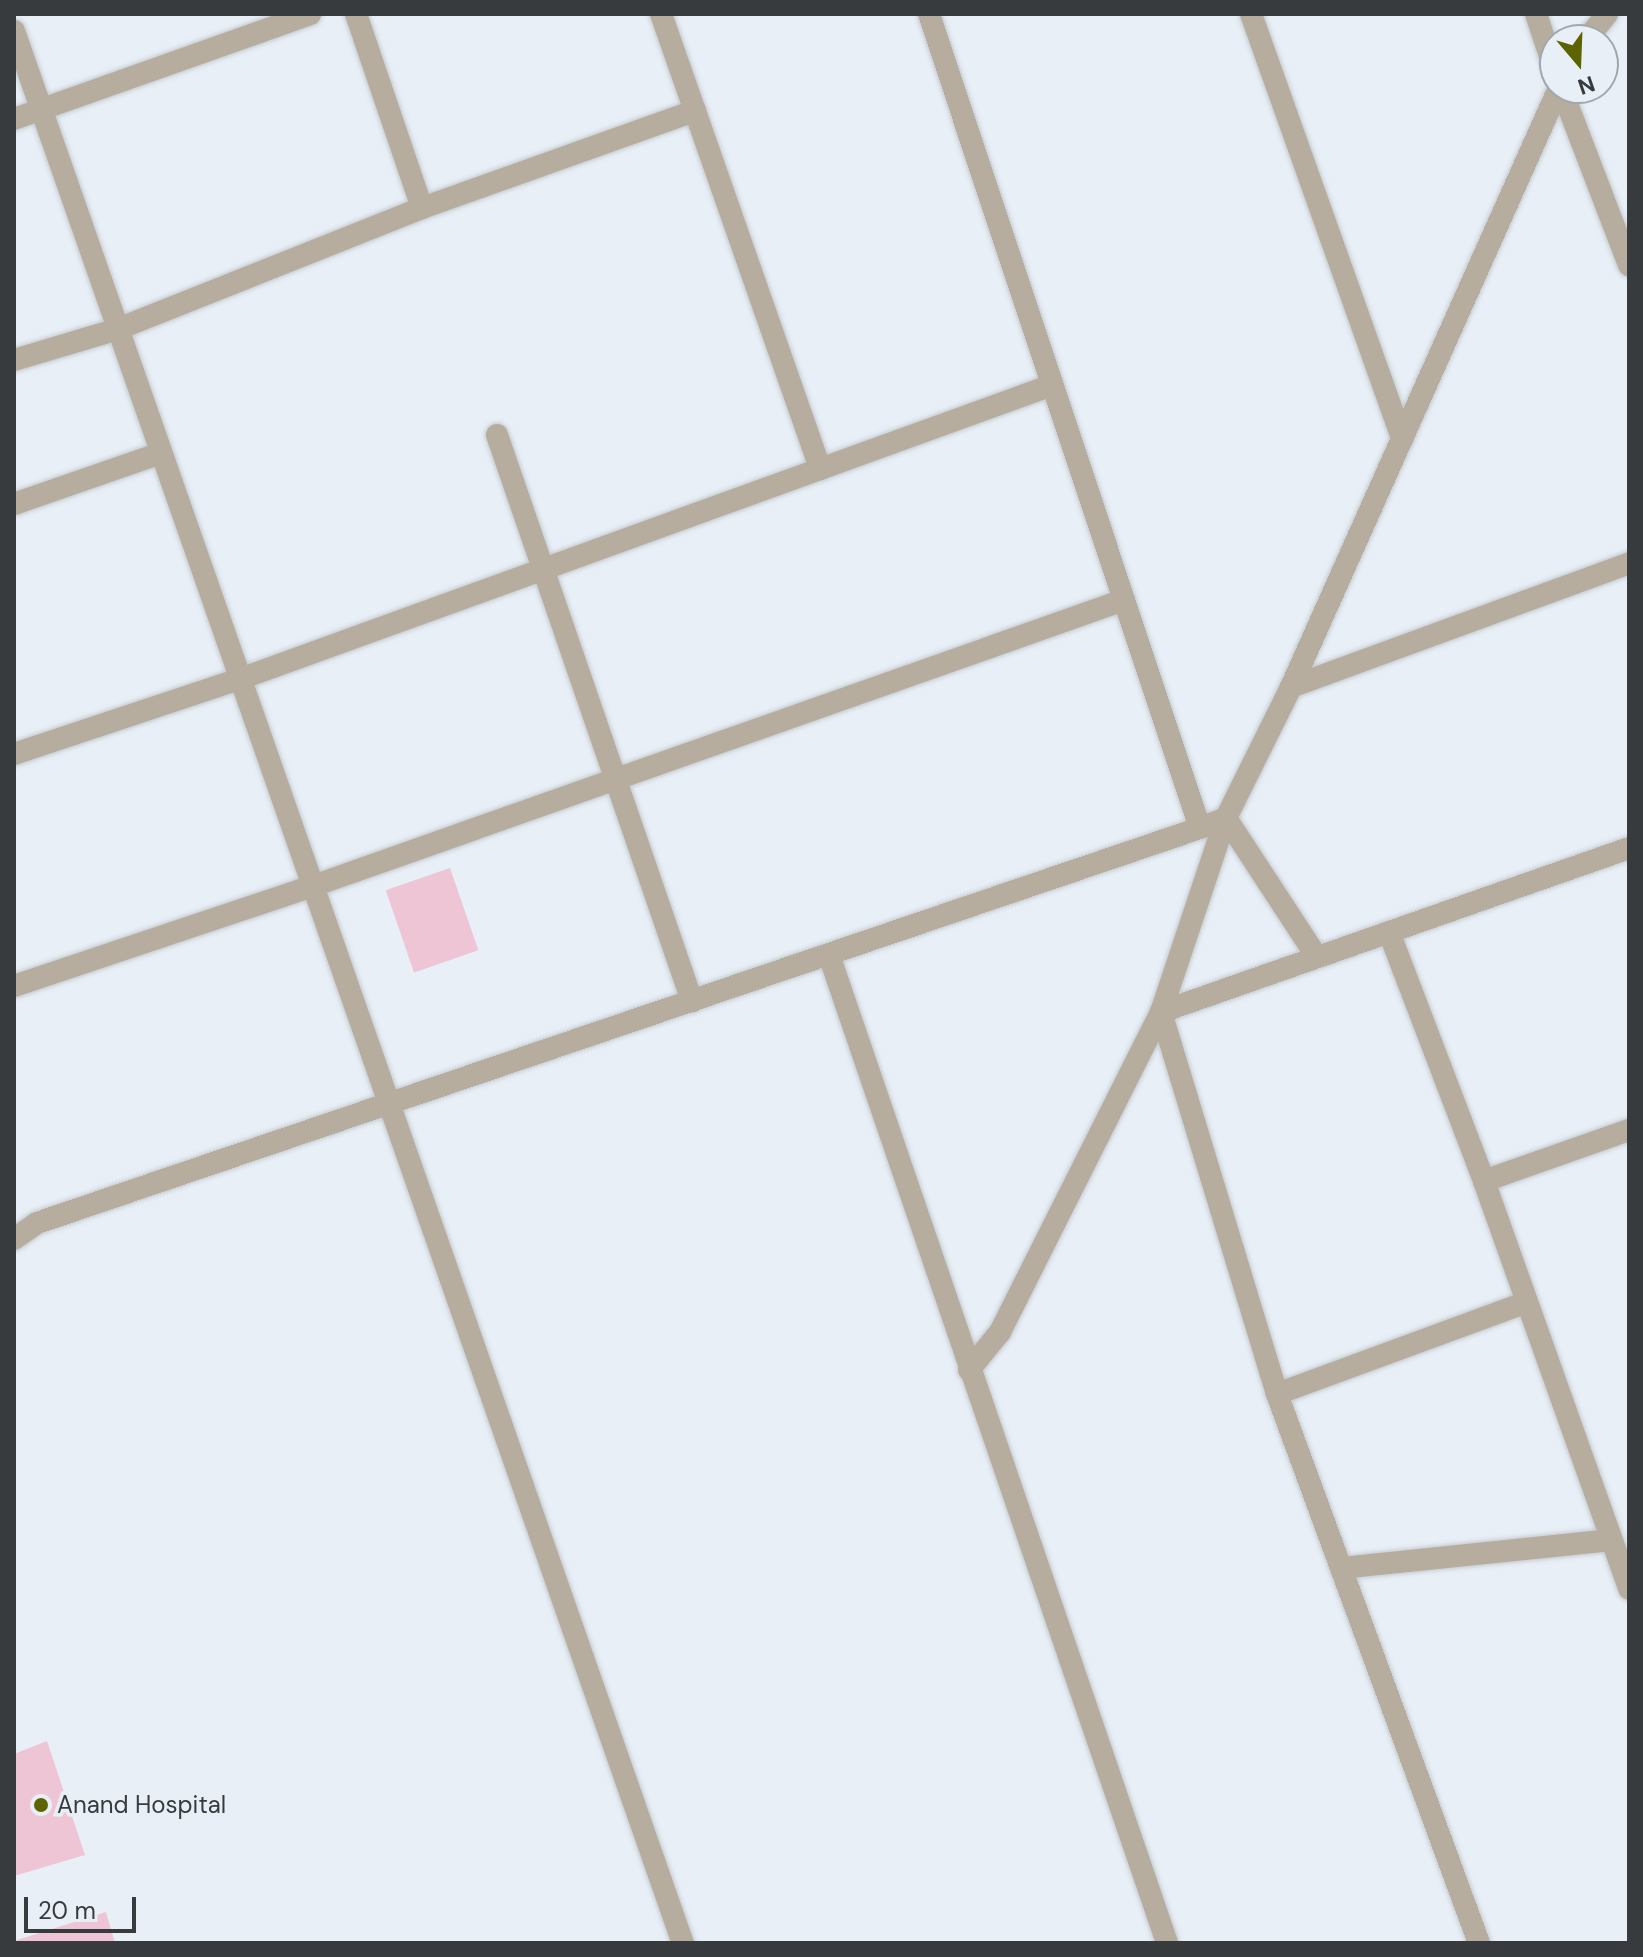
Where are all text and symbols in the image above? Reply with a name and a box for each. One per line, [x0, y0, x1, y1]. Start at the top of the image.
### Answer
north arrow [1539, 24, 1619, 104]
text: N [1574, 69, 1599, 102]
place label: Anand Hospital [57, 1791, 226, 1819]
marker: Anand Hospital [32, 1796, 50, 1814]
scale bar [28, 1881, 140, 1931]
text: 20 m [38, 1895, 96, 1926]

